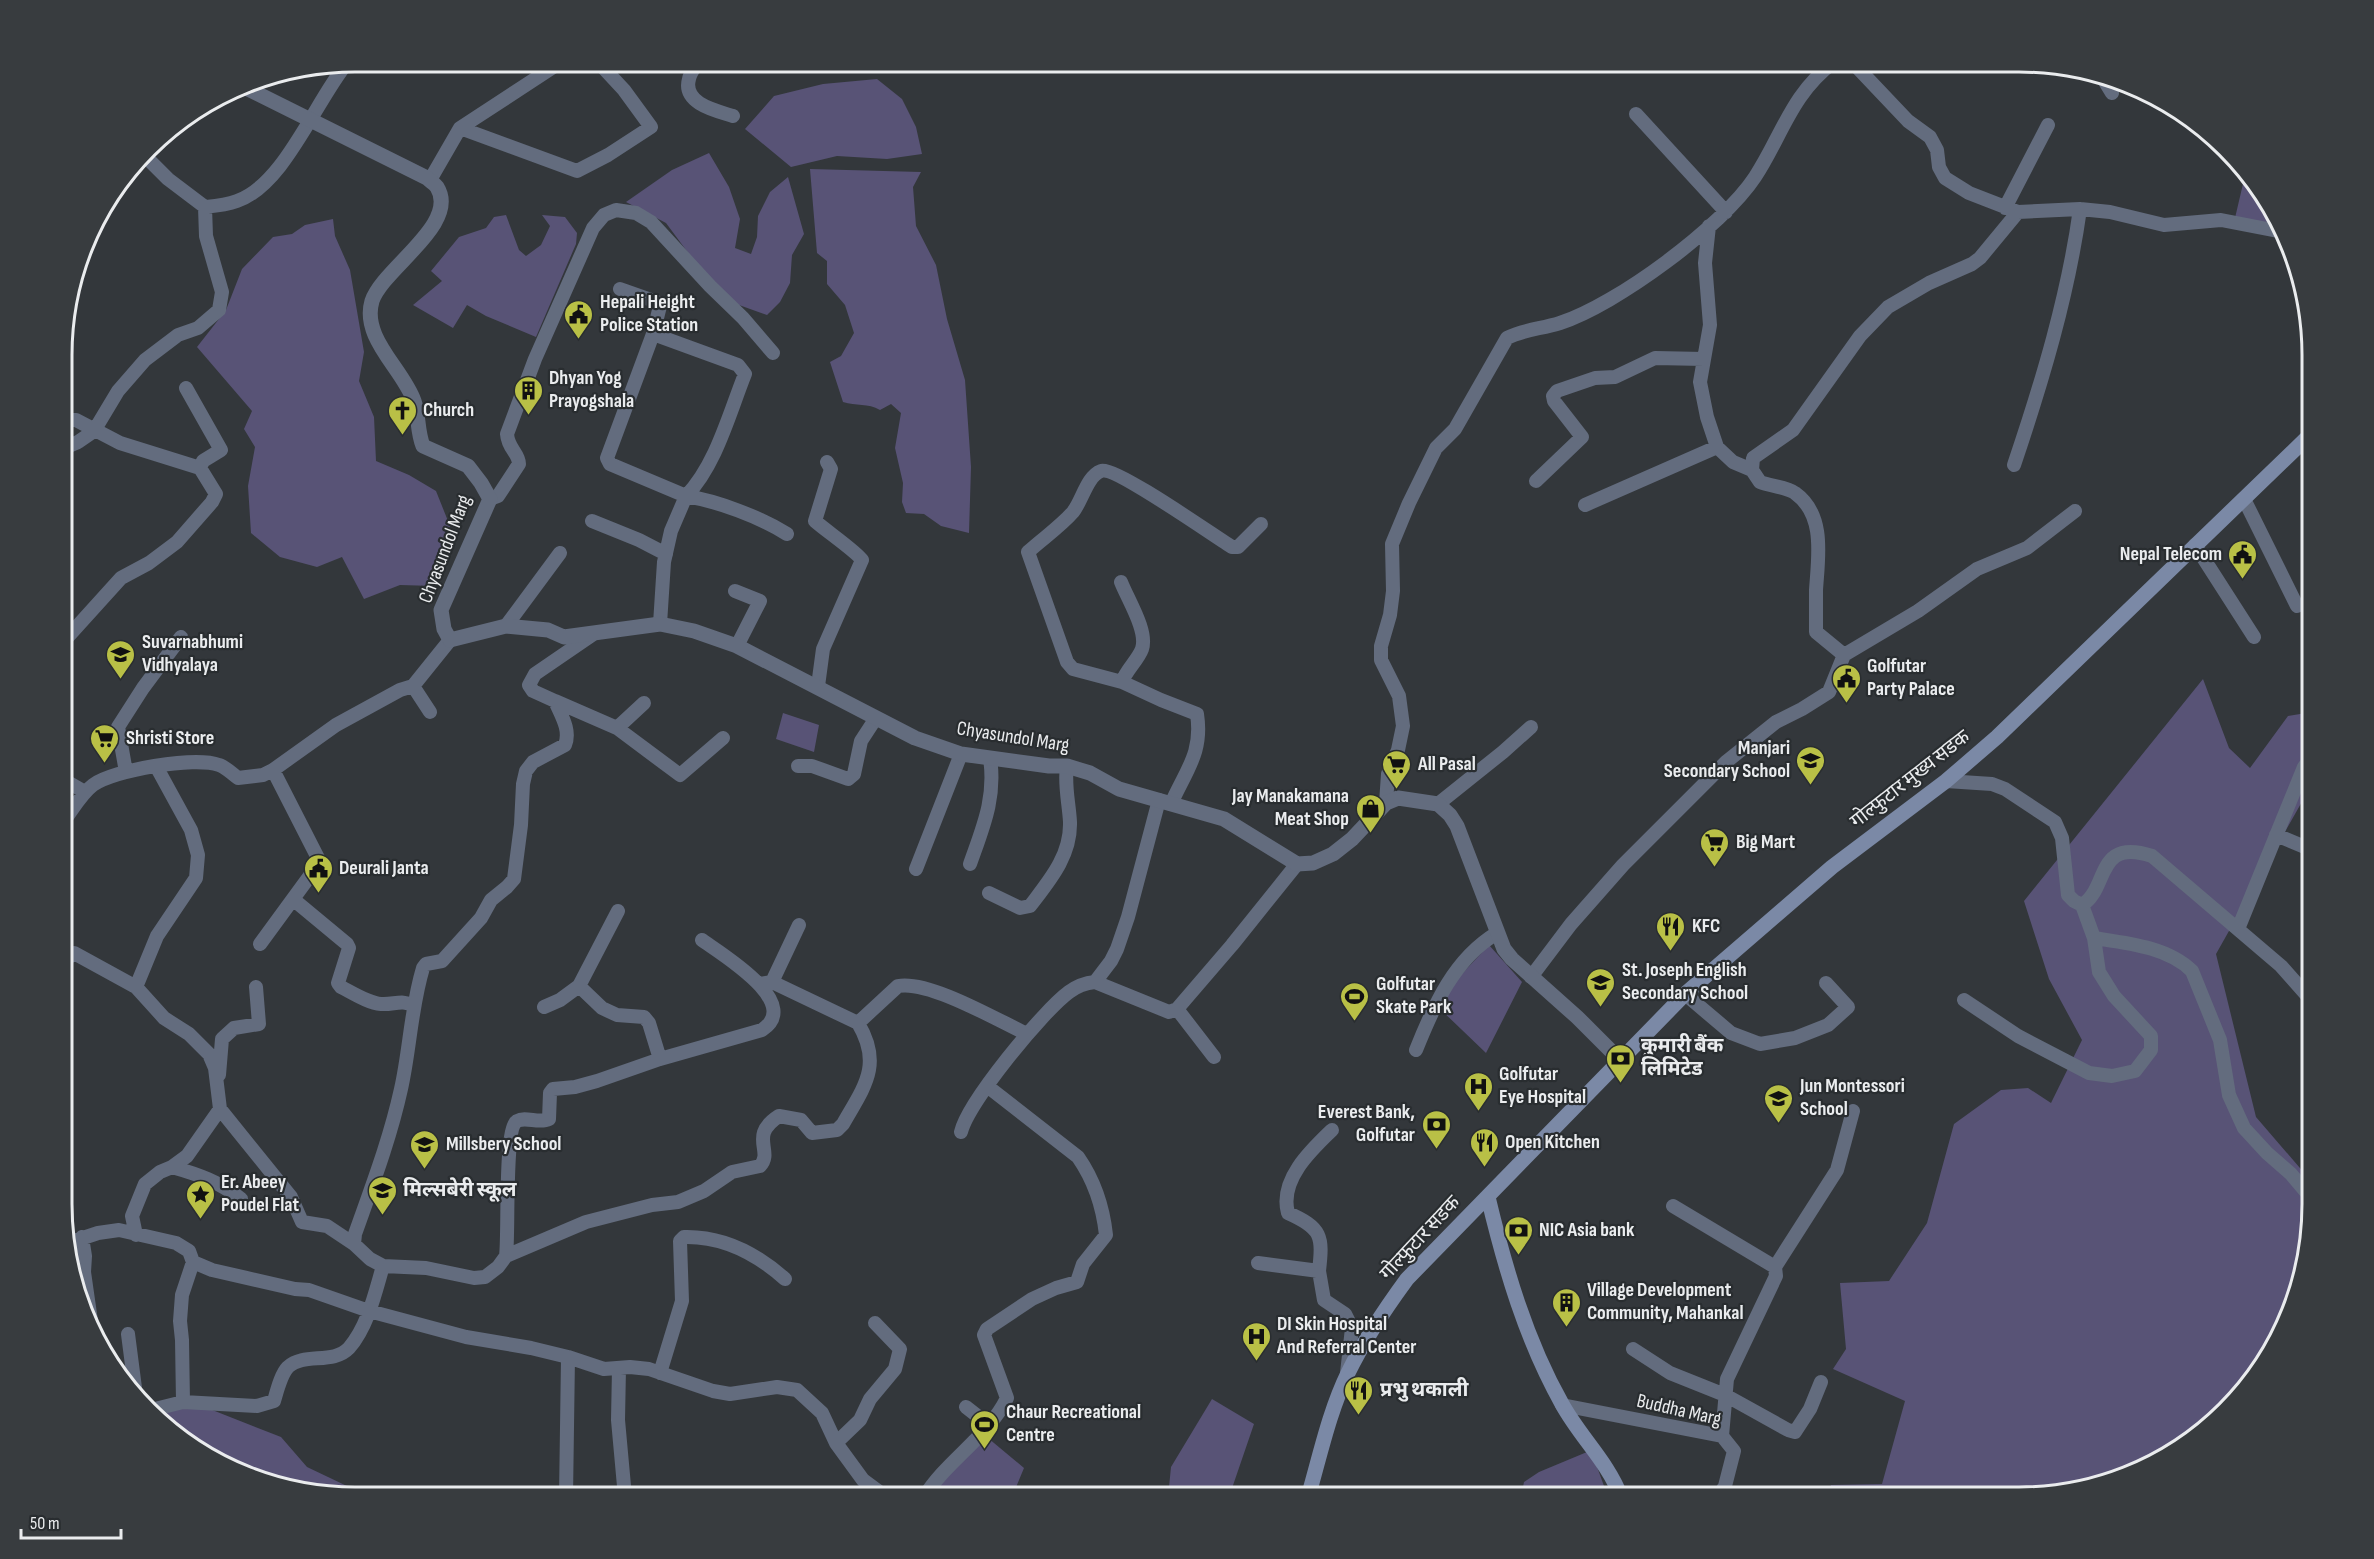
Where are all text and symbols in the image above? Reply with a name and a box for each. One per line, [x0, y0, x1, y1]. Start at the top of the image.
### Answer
place label: Hepali Height Police Station [600, 290, 698, 337]
public building icon: Hepali Height Police Station [563, 298, 595, 340]
place label: Dhyan Yog Prayogshala [549, 366, 634, 413]
building icon: Dhyan Yog Prayogshala [512, 374, 544, 416]
church icon: Church [386, 394, 418, 436]
place label: Church [423, 398, 474, 422]
street label: Chyasundol Marg [413, 492, 477, 606]
public building icon: Nepal Telecom [2227, 538, 2259, 580]
place label: Nepal Telecom [2120, 542, 2222, 566]
place label: Suvarnabhumi Vidhyalaya [142, 630, 243, 677]
school or university icon: Suvarnabhumi Vidhyalaya [105, 638, 137, 680]
place label: Golfutar Party Palace [1867, 654, 1955, 701]
public building icon: Golfutar Party Palace [1830, 662, 1862, 704]
street label: Chyasundol Marg [955, 716, 1071, 758]
supermarket icon: Shristi Store [89, 722, 121, 764]
street label: गोल्फुटार मुख्य सडक [1845, 724, 1975, 833]
place label: Shristi Store [126, 726, 214, 750]
place label: Manjari Secondary School [1664, 736, 1790, 783]
school or university icon: Manjari Secondary School [1795, 744, 1827, 786]
supermarket icon: All Pasal [1381, 748, 1413, 790]
place label: All Pasal [1417, 752, 1476, 776]
place label: Jay Manakamana Meat Shop [1231, 784, 1349, 831]
shop icon: Jay Manakamana Meat Shop [1354, 792, 1386, 834]
supermarket icon: Big Mart [1699, 826, 1731, 868]
place label: Big Mart [1736, 830, 1795, 854]
public building icon: Deurali Janta [302, 852, 334, 894]
place label: Deurali Janta [339, 856, 429, 880]
restaurant icon: KFC [1655, 910, 1687, 952]
place label: KFC [1692, 914, 1720, 938]
place label: St. Joseph English Secondary School [1622, 958, 1748, 1005]
school or university icon: St. Joseph English Secondary School [1585, 966, 1617, 1008]
place label: Golfutar Skate Park [1376, 972, 1452, 1019]
sports icon: Golfutar Skate Park [1339, 980, 1371, 1022]
place label: कुमारी बैंक लिमिटेड [1641, 1033, 1724, 1081]
bank icon: कुमारी बैंक लिमिटेड [1604, 1042, 1636, 1084]
place label: Golfutar Eye Hospital [1499, 1062, 1586, 1109]
hospital icon: Golfutar Eye Hospital [1462, 1070, 1494, 1112]
place label: Jun Montessori School [1799, 1074, 1905, 1121]
school or university icon: Jun Montessori School [1763, 1082, 1795, 1124]
place label: Everest Bank, Golfutar [1318, 1100, 1415, 1147]
bank icon: Everest Bank, Golfutar [1420, 1108, 1452, 1150]
restaurant icon: Open Kitchen [1468, 1126, 1500, 1168]
school or university icon: Millsbery School [409, 1128, 441, 1170]
place label: Open Kitchen [1505, 1130, 1600, 1154]
place label: Millsbery School [446, 1132, 561, 1156]
place label: Er. Abeey Poudel Flat [221, 1170, 299, 1217]
school or university icon: मिल्सबेरी स्कूल [366, 1174, 398, 1216]
place label: मिल्सबेरी स्कूल [403, 1177, 518, 1202]
place icon: Er. Abeey Poudel Flat [184, 1178, 216, 1220]
street label: गोल्फुटार सडक [1374, 1190, 1466, 1285]
bank icon: NIC Asia bank [1502, 1214, 1534, 1256]
place label: NIC Asia bank [1539, 1218, 1635, 1242]
place label: Village Development Community, Mahankal [1587, 1278, 1744, 1325]
building icon: Village Development Community, Mahankal [1550, 1286, 1582, 1328]
place label: DI Skin Hospital And Referral Center [1276, 1312, 1416, 1359]
hospital icon: DI Skin Hospital And Referral Center [1240, 1320, 1272, 1362]
restaurant icon: प्रभु थकाली [1343, 1374, 1375, 1416]
place label: प्रभु थकाली [1380, 1377, 1469, 1402]
street label: Buddha Marg [1634, 1389, 1724, 1431]
place label: Chaur Recreational Centre [1006, 1400, 1141, 1447]
sports icon: Chaur Recreational Centre [969, 1408, 1001, 1450]
scale bar [21, 1502, 122, 1540]
text: 50 m [30, 1513, 60, 1534]

